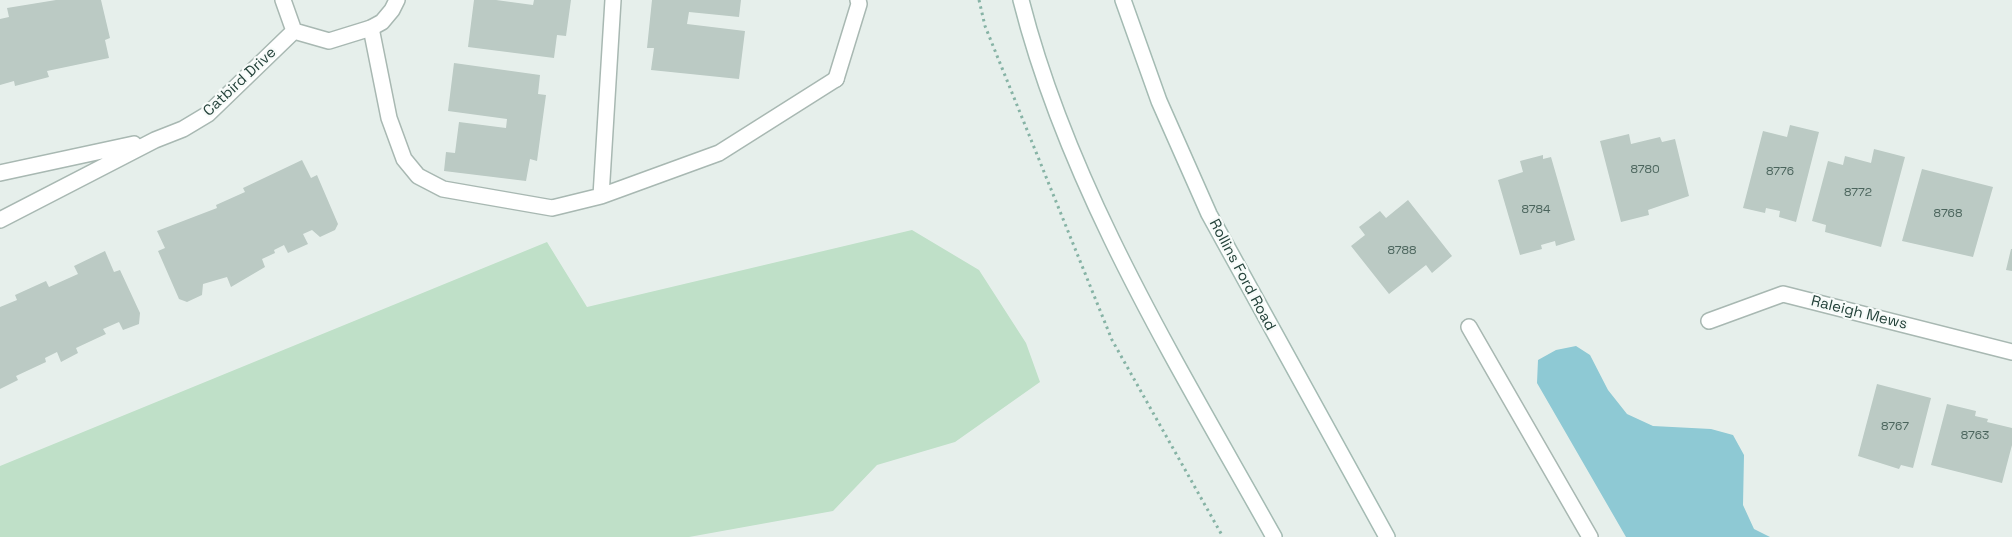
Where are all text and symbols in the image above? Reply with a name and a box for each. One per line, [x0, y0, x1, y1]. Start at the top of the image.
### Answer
street label: Catbird Drive [200, 44, 280, 120]
house number: 8780 [1630, 163, 1660, 177]
house number: 8776 [1766, 165, 1794, 179]
house number: 8772 [1844, 186, 1872, 200]
house number: 8784 [1521, 203, 1551, 217]
house number: 8768 [1934, 207, 1962, 221]
street label: Rollins Ford Road [1205, 216, 1279, 334]
house number: 8788 [1387, 244, 1417, 258]
street label: Raleigh Mews [1809, 292, 1909, 334]
house number: 8767 [1881, 420, 1909, 434]
house number: 8763 [1961, 429, 1989, 443]

